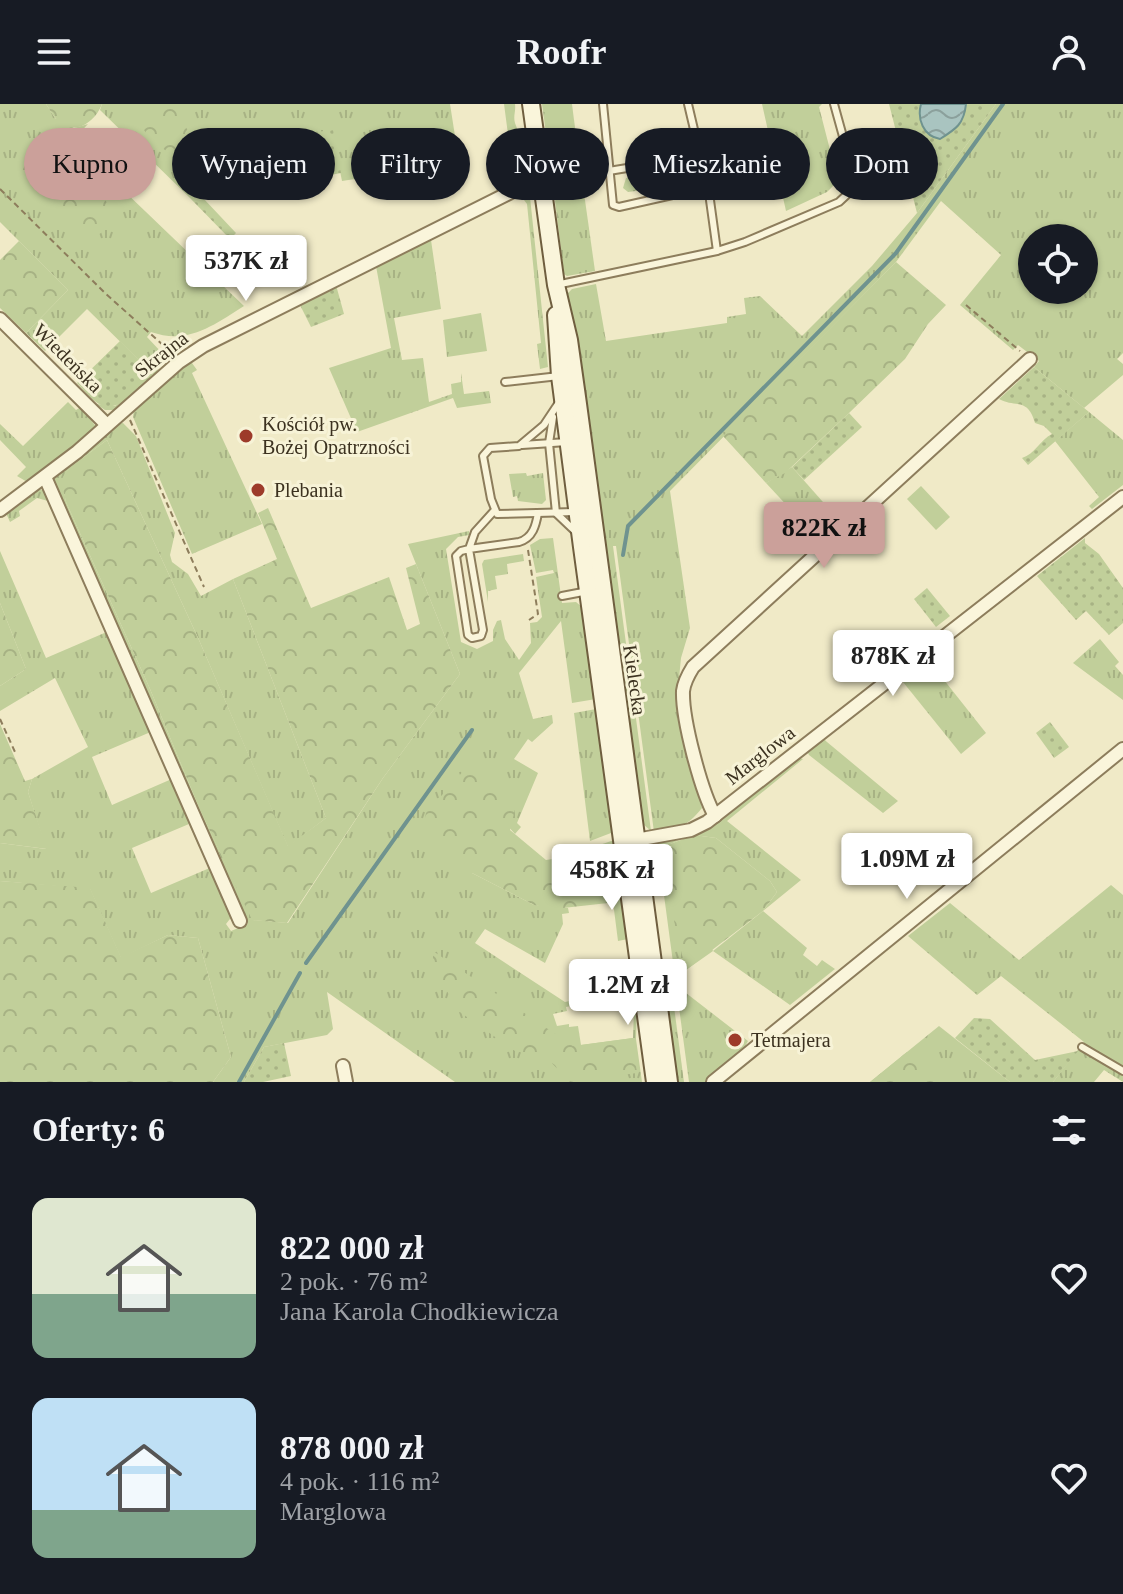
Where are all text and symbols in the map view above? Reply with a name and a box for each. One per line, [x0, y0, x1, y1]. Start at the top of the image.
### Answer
icon: menu [32, 30, 76, 74]
icon: person [1047, 30, 1091, 74]
text: Roofr [517, 32, 606, 72]
chip: Kupno [24, 128, 156, 200]
chip: Wynajem [172, 128, 335, 200]
chip: Filtry [351, 128, 470, 200]
chip: Nowe [486, 128, 609, 200]
chip: Mieszkanie [625, 128, 810, 200]
chip: Dom [826, 128, 938, 200]
map controls [1018, 224, 1098, 304]
button: locate [1018, 224, 1098, 304]
pin: 537K zł [172, 235, 320, 303]
text: 537K zł [204, 246, 288, 275]
street label: Wiedeńska [29, 319, 107, 397]
street label: Skrajna [130, 326, 193, 382]
place label: Kościół pw. Bożej Opatrzności [262, 413, 411, 459]
marker: Kościół pw. Bożej Opatrzności [237, 427, 255, 445]
place label: Plebania [274, 479, 343, 501]
marker: Plebania [249, 481, 267, 499]
pin: 822K zł [750, 502, 898, 570]
text: 822K zł [782, 513, 866, 542]
pin: 878K zł [819, 630, 967, 698]
text: 878K zł [851, 641, 935, 670]
street label: Kielecka [619, 643, 651, 717]
street label: Marglowa [721, 721, 800, 790]
pin: 1.09M zł [824, 833, 990, 901]
pin: 458K zł [538, 844, 686, 912]
text: 1.09M zł [859, 844, 955, 873]
text: 458K zł [570, 855, 654, 884]
pin: 1.2M zł [554, 959, 702, 1027]
text: 1.2M zł [587, 970, 669, 999]
place label: Tetmajera [751, 1029, 831, 1052]
marker: Tetmajera [726, 1031, 744, 1049]
icon: filters [1047, 1108, 1091, 1152]
text: Oferty: 6 [32, 1111, 165, 1148]
text: 822 000 zł [280, 1229, 424, 1266]
icon: home [96, 1230, 192, 1326]
icon: heart [1047, 1256, 1091, 1300]
text: 2 pok. · 76 m² [280, 1267, 427, 1296]
text: Jana Karola Chodkiewicza [280, 1297, 559, 1326]
text: 878 000 zł [280, 1429, 424, 1466]
icon: home [96, 1430, 192, 1526]
icon: heart [1047, 1456, 1091, 1500]
text: 4 pok. · 116 m² [280, 1467, 439, 1496]
text: Marglowa [280, 1497, 386, 1526]

